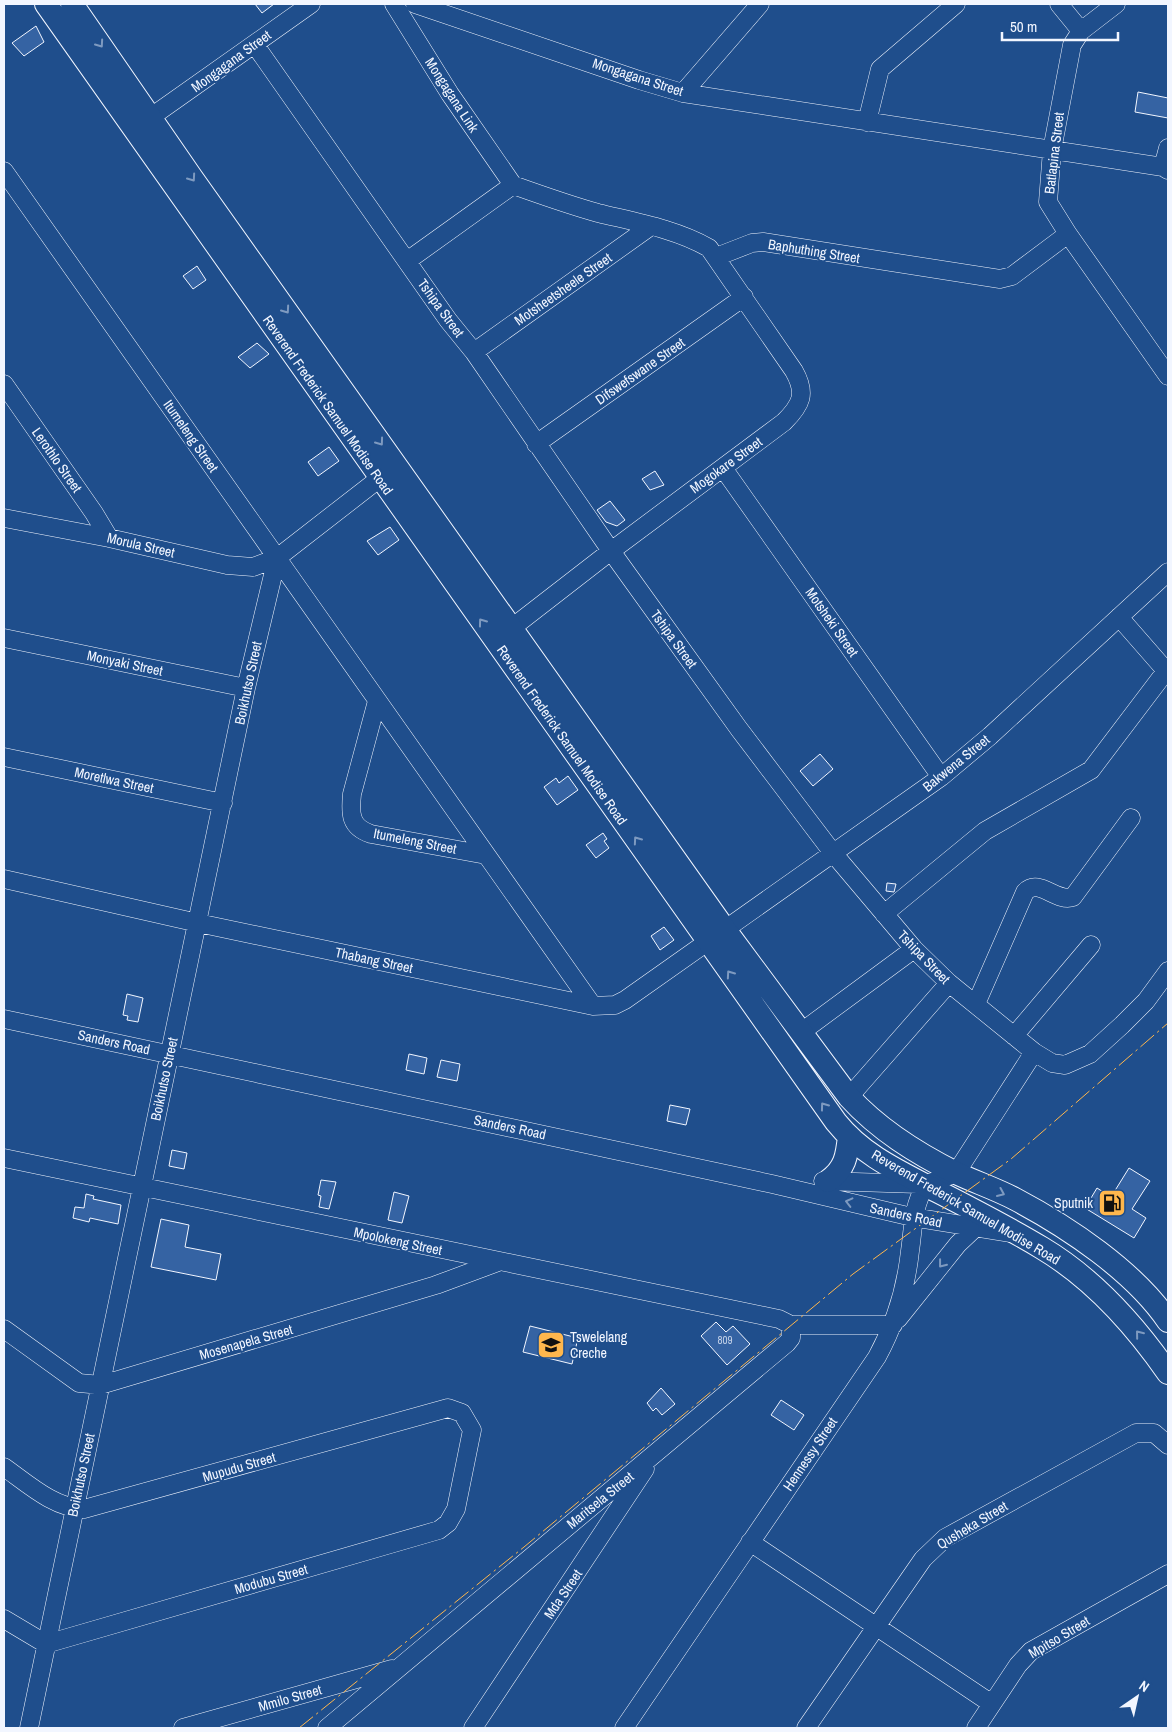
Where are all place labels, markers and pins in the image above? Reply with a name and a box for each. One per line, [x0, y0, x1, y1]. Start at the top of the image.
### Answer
fuel station icon: Sputnik [1097, 1188, 1127, 1218]
place label: Sputnik [1054, 1194, 1093, 1212]
place label: Tswelelang Creche [570, 1328, 628, 1362]
school or university icon: Tswelelang Creche [536, 1330, 566, 1360]

